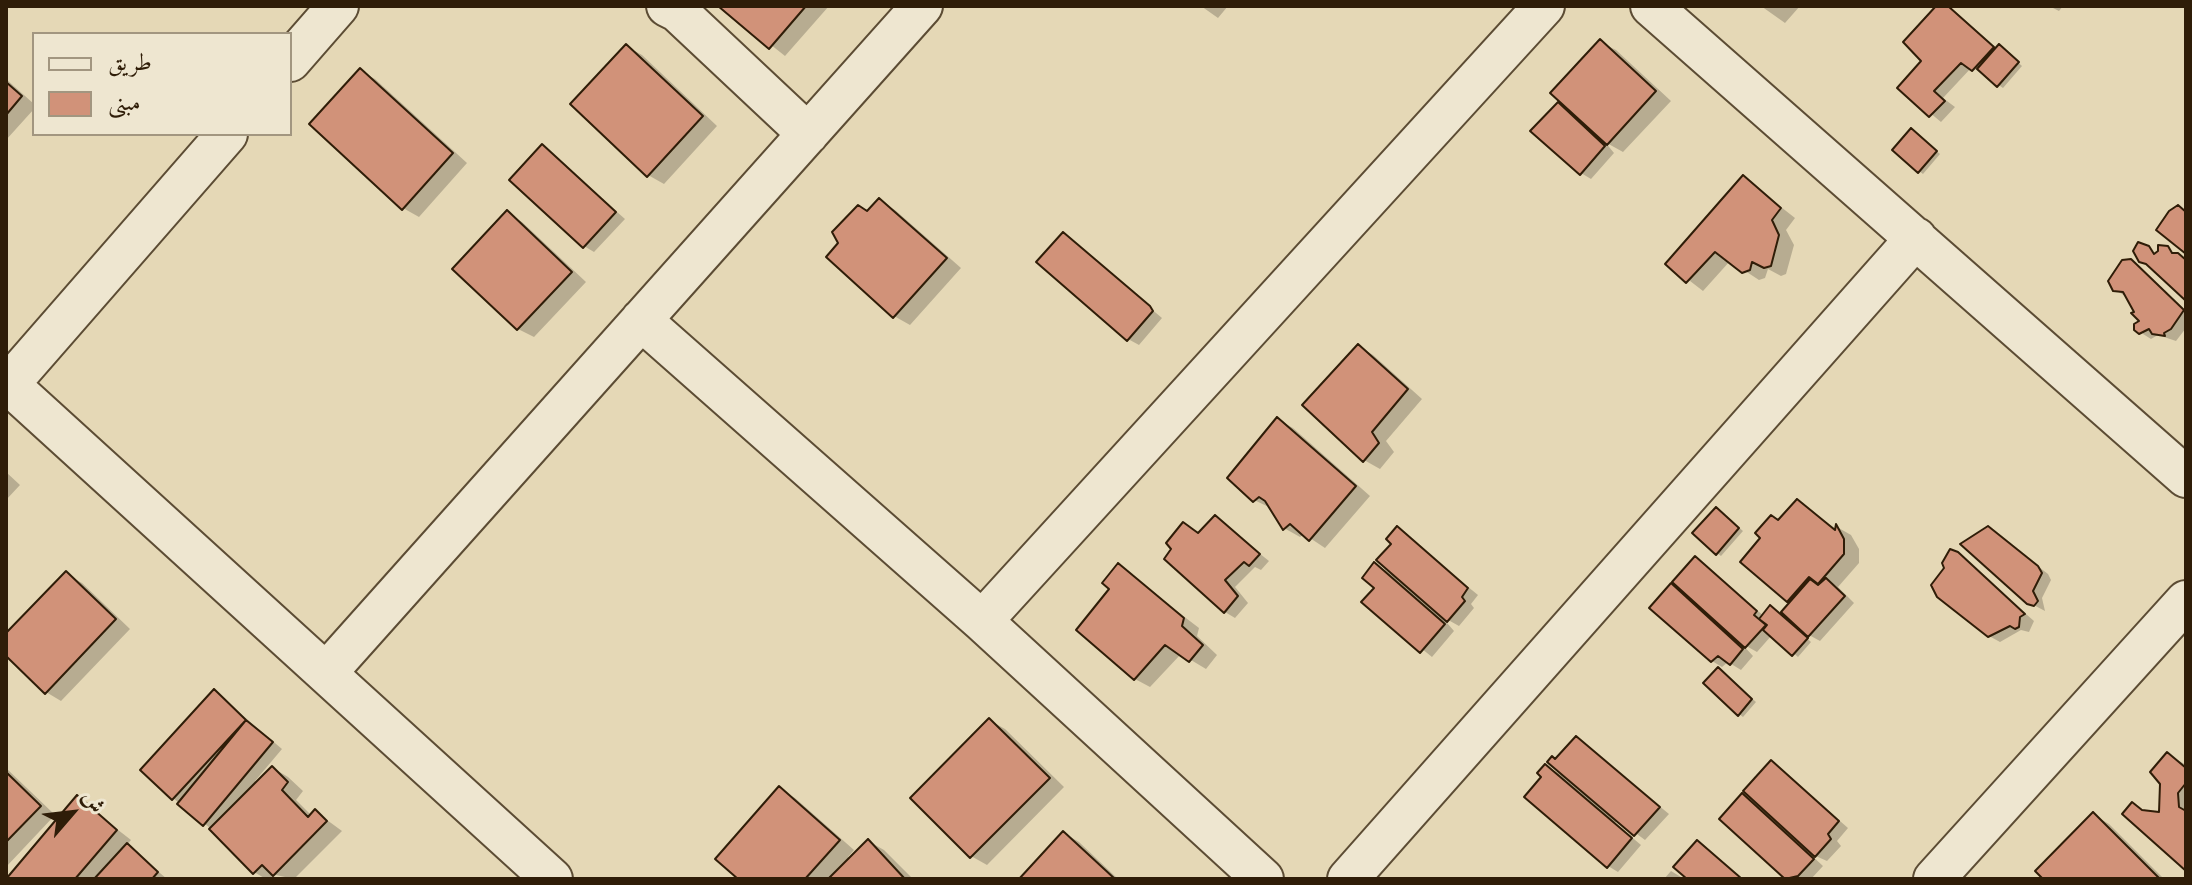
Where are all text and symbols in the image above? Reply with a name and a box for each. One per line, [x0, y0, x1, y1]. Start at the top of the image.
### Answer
legend [32, 32, 292, 136]
text: طريق [108, 47, 152, 78]
text: مبنى [108, 87, 141, 118]
north arrow [32, 773, 112, 853]
text: ش [76, 786, 111, 818]

